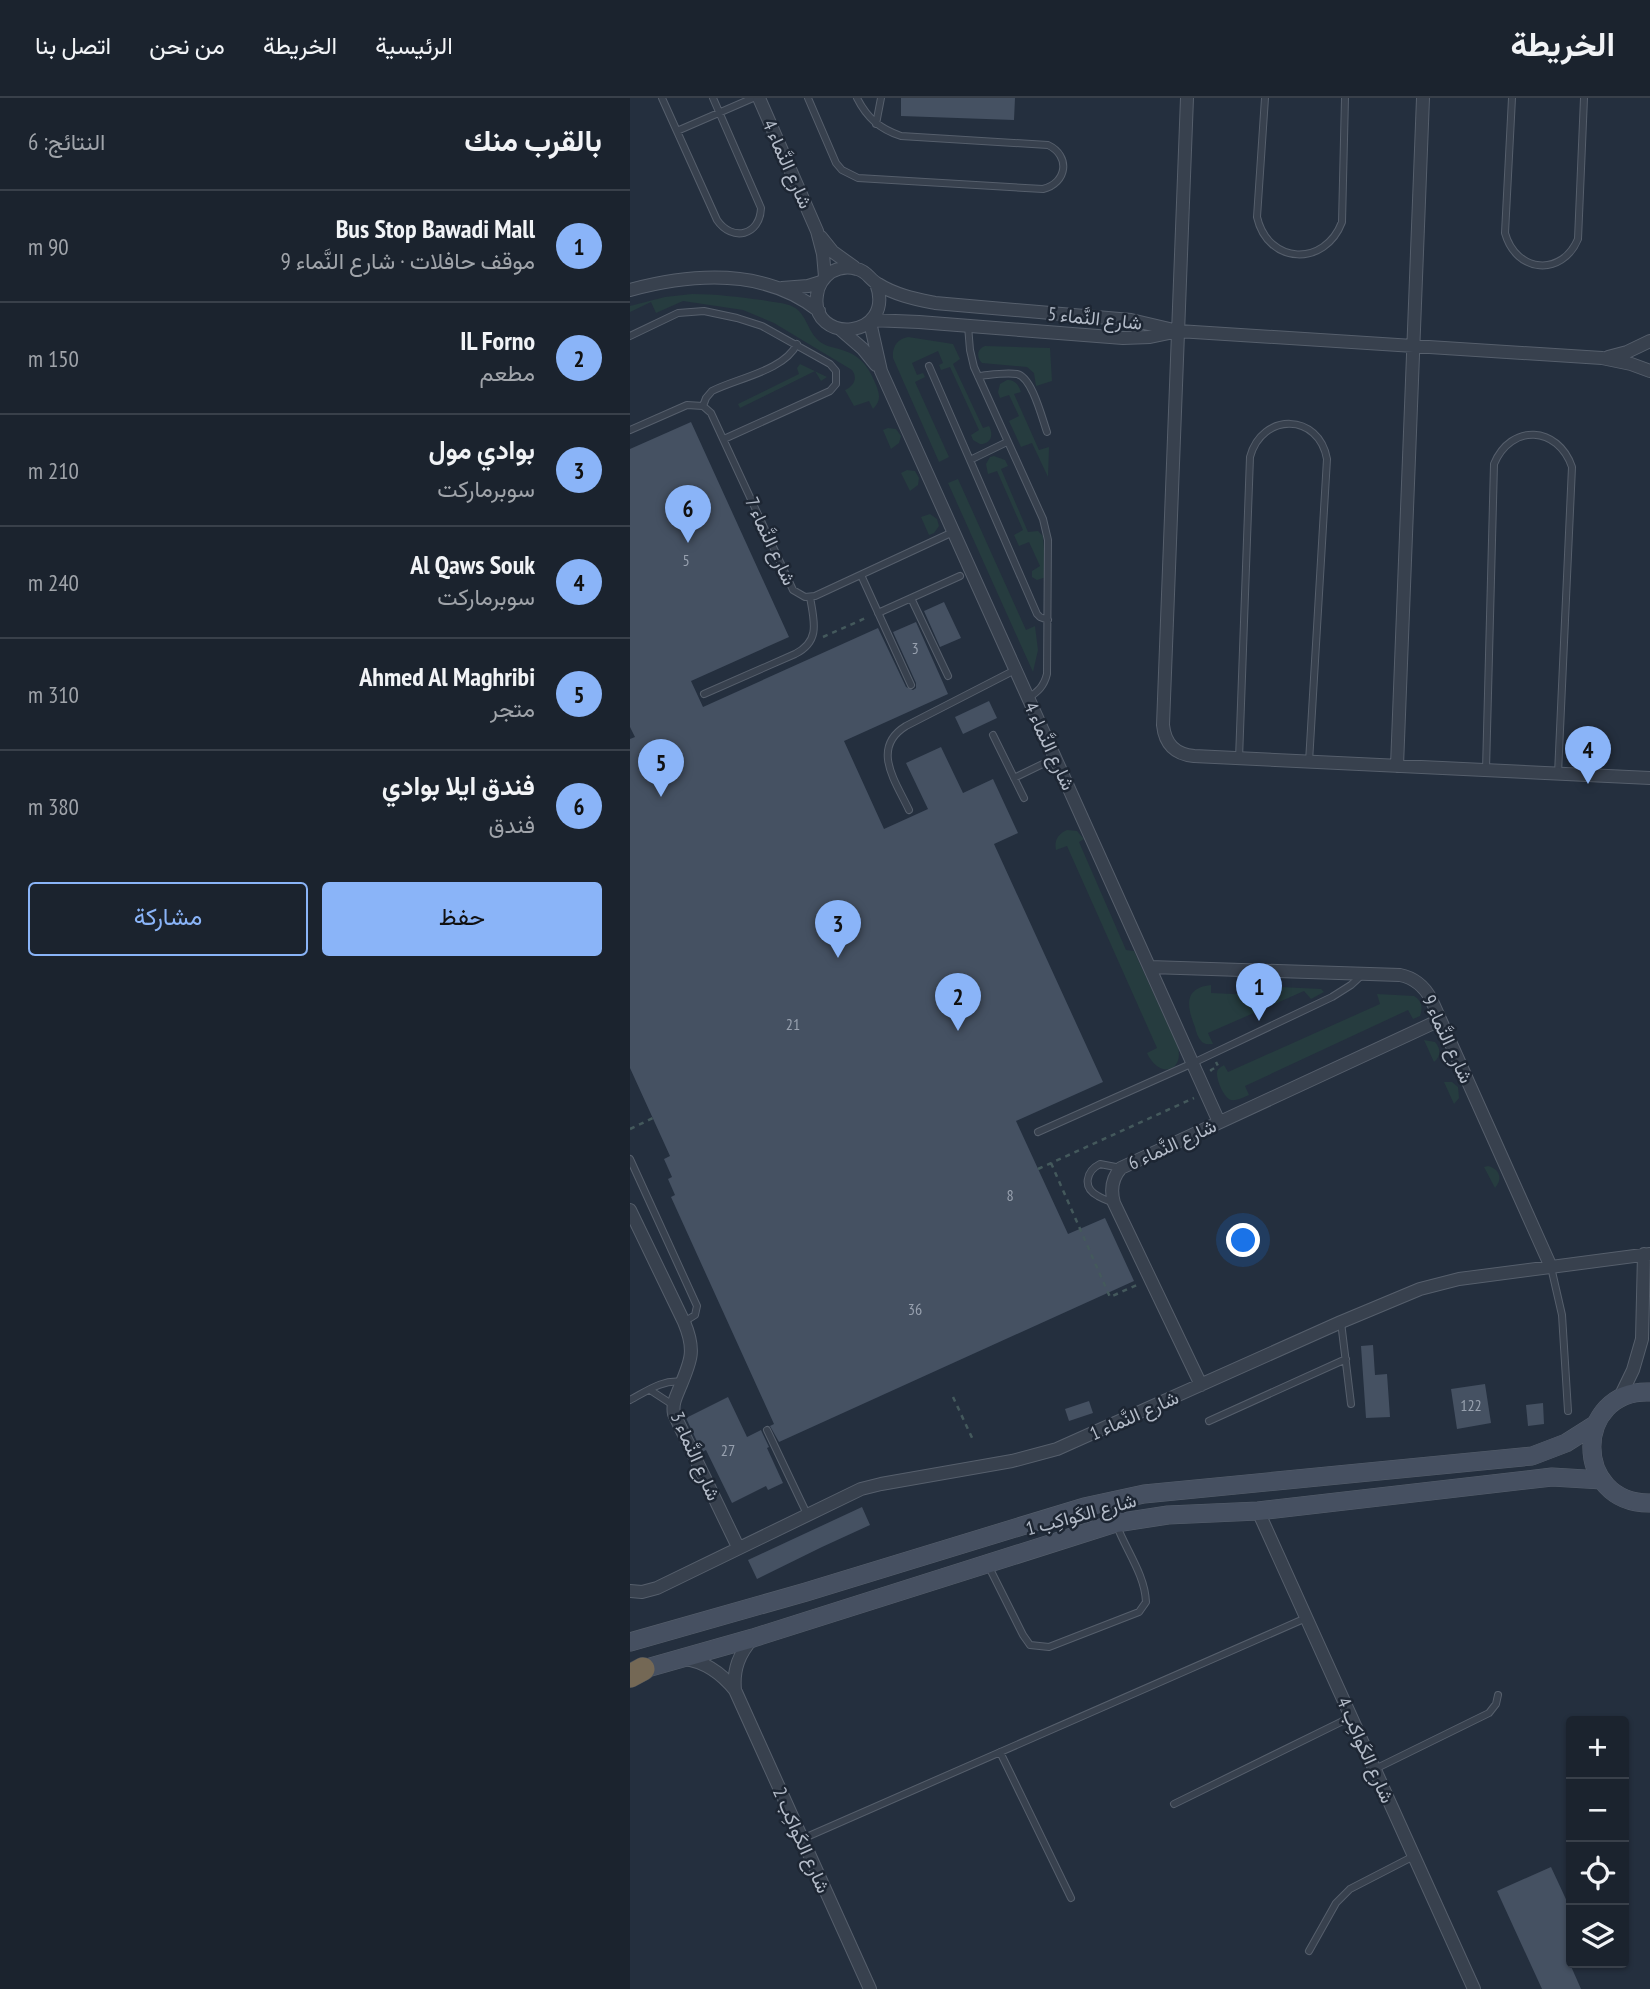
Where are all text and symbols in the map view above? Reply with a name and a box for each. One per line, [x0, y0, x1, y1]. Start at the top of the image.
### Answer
text: الخريطة [1511, 22, 1615, 65]
text: اتصل بنا [35, 30, 111, 61]
text: من نحن [149, 30, 225, 61]
text: الخريطة [263, 30, 337, 61]
text: الرئيسية [375, 30, 453, 61]
street label: شارع النَّماء 4 [757, 116, 818, 213]
text: بالقرب منك [464, 120, 602, 159]
text: النتائج: 6 [28, 127, 105, 156]
text: Bus Stop Bawadi Mall [336, 212, 535, 245]
text: 90 m [28, 232, 69, 261]
text: 1 [574, 232, 585, 261]
text: موقف حافلات · شارع النَّماء 9 [281, 246, 535, 275]
street label: شارع النَّماء 5 [1047, 301, 1143, 336]
text: IL Forno [460, 324, 535, 357]
text: 150 m [28, 344, 79, 373]
text: 2 [574, 344, 585, 373]
text: مطعم [479, 358, 535, 387]
text: بوادي مول [428, 433, 535, 466]
text: 210 m [28, 456, 79, 485]
text: 3 [574, 456, 585, 485]
text: سوبرماركت [437, 474, 535, 503]
pin: 6 [665, 485, 711, 543]
street label: شارع النَّماء 7 [739, 493, 802, 589]
text: Al Qaws Souk [410, 548, 535, 581]
house number: 5 [682, 550, 690, 570]
text: 240 m [28, 568, 79, 597]
text: 4 [574, 568, 585, 597]
text: سوبرماركت [437, 582, 535, 611]
house number: 3 [911, 638, 919, 658]
text: Ahmed Al Maghribi [359, 660, 535, 693]
text: 310 m [28, 680, 79, 709]
text: 5 [574, 680, 585, 709]
text: متجر [490, 694, 535, 723]
street label: شارع النَّماء 4 [1018, 698, 1081, 794]
pin: 4 [1565, 726, 1611, 784]
pin: 5 [638, 739, 684, 797]
text: فندق ايلا بوادي [382, 769, 535, 802]
text: 380 m [28, 792, 79, 821]
text: 6 [574, 792, 585, 821]
text: فندق [489, 810, 535, 839]
button: مشاركة [28, 882, 308, 956]
button: حفظ [322, 882, 602, 956]
pin: 3 [815, 900, 861, 958]
pin: 1 [1236, 963, 1282, 1021]
pin: 2 [935, 973, 981, 1031]
street label: شارع النَّماء 9 [1416, 991, 1479, 1087]
house number: 21 [786, 1014, 800, 1034]
street label: شارع النَّماء 6 [1124, 1113, 1220, 1176]
house number: 8 [1006, 1185, 1014, 1205]
your location [1226, 1223, 1260, 1257]
house number: 36 [908, 1299, 922, 1319]
street label: شارع النَّماء 1 [1086, 1385, 1183, 1446]
house number: 122 [1460, 1395, 1482, 1415]
street label: شارع النَّماء 3 [665, 1408, 726, 1505]
house number: 27 [721, 1440, 735, 1460]
street label: شارع الكَواكِب 1 [1023, 1488, 1139, 1541]
street label: شارع الكَواكِب 4 [1331, 1693, 1400, 1807]
map controls [1566, 1716, 1629, 1968]
button: + [1566, 1716, 1629, 1779]
button: − [1566, 1779, 1629, 1842]
street label: شارع الكَواكِب 2 [767, 1783, 836, 1897]
button: locate [1566, 1842, 1629, 1905]
button: layers [1566, 1905, 1629, 1968]

